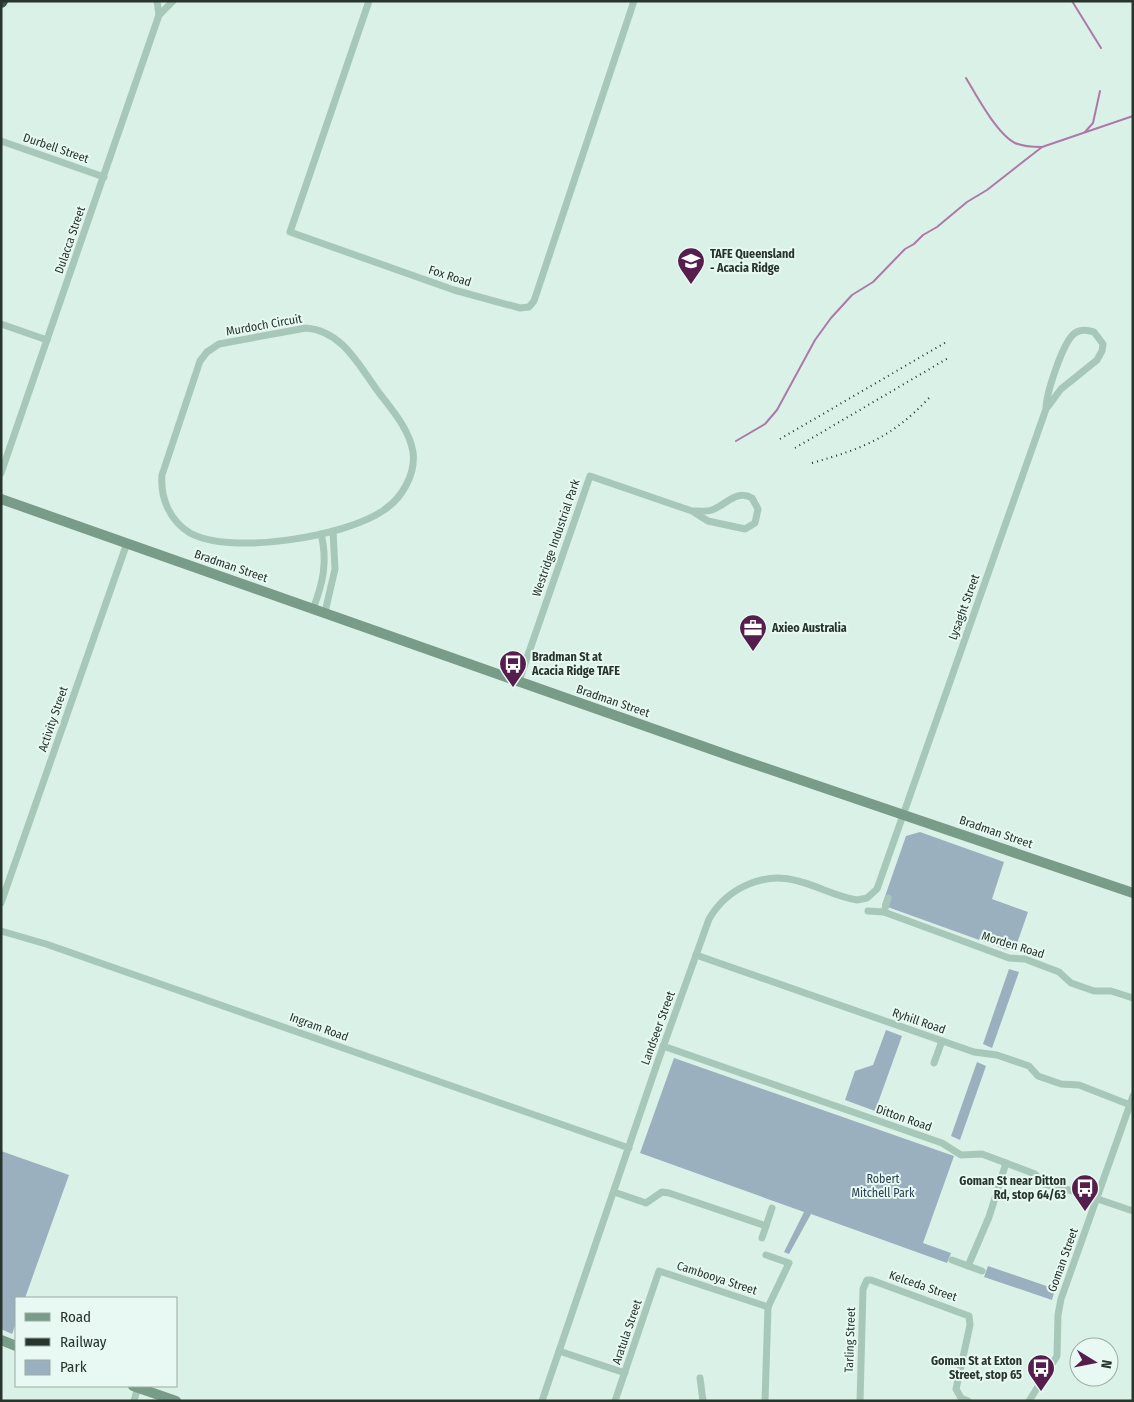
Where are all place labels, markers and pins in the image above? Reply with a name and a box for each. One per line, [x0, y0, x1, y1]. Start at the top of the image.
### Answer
school or university icon: TAFE Queensland - Acacia Ridge [676, 246, 706, 285]
place label: TAFE Queensland - Acacia Ridge [710, 247, 795, 275]
office icon: Axieo Australia [738, 613, 768, 652]
place label: Axieo Australia [771, 621, 847, 635]
bus stop icon: Bradman St at Acacia Ridge TAFE [498, 649, 528, 688]
place label: Bradman St at Acacia Ridge TAFE [531, 650, 620, 678]
bus stop icon: Goman St near Ditton Rd, stop 64/63 [1070, 1173, 1100, 1212]
place label: Goman St near Ditton Rd, stop 64/63 [959, 1174, 1066, 1202]
bus stop icon: Goman St at Exton Street, stop 65 [1026, 1353, 1056, 1392]
place label: Goman St at Exton Street, stop 65 [931, 1354, 1022, 1382]

